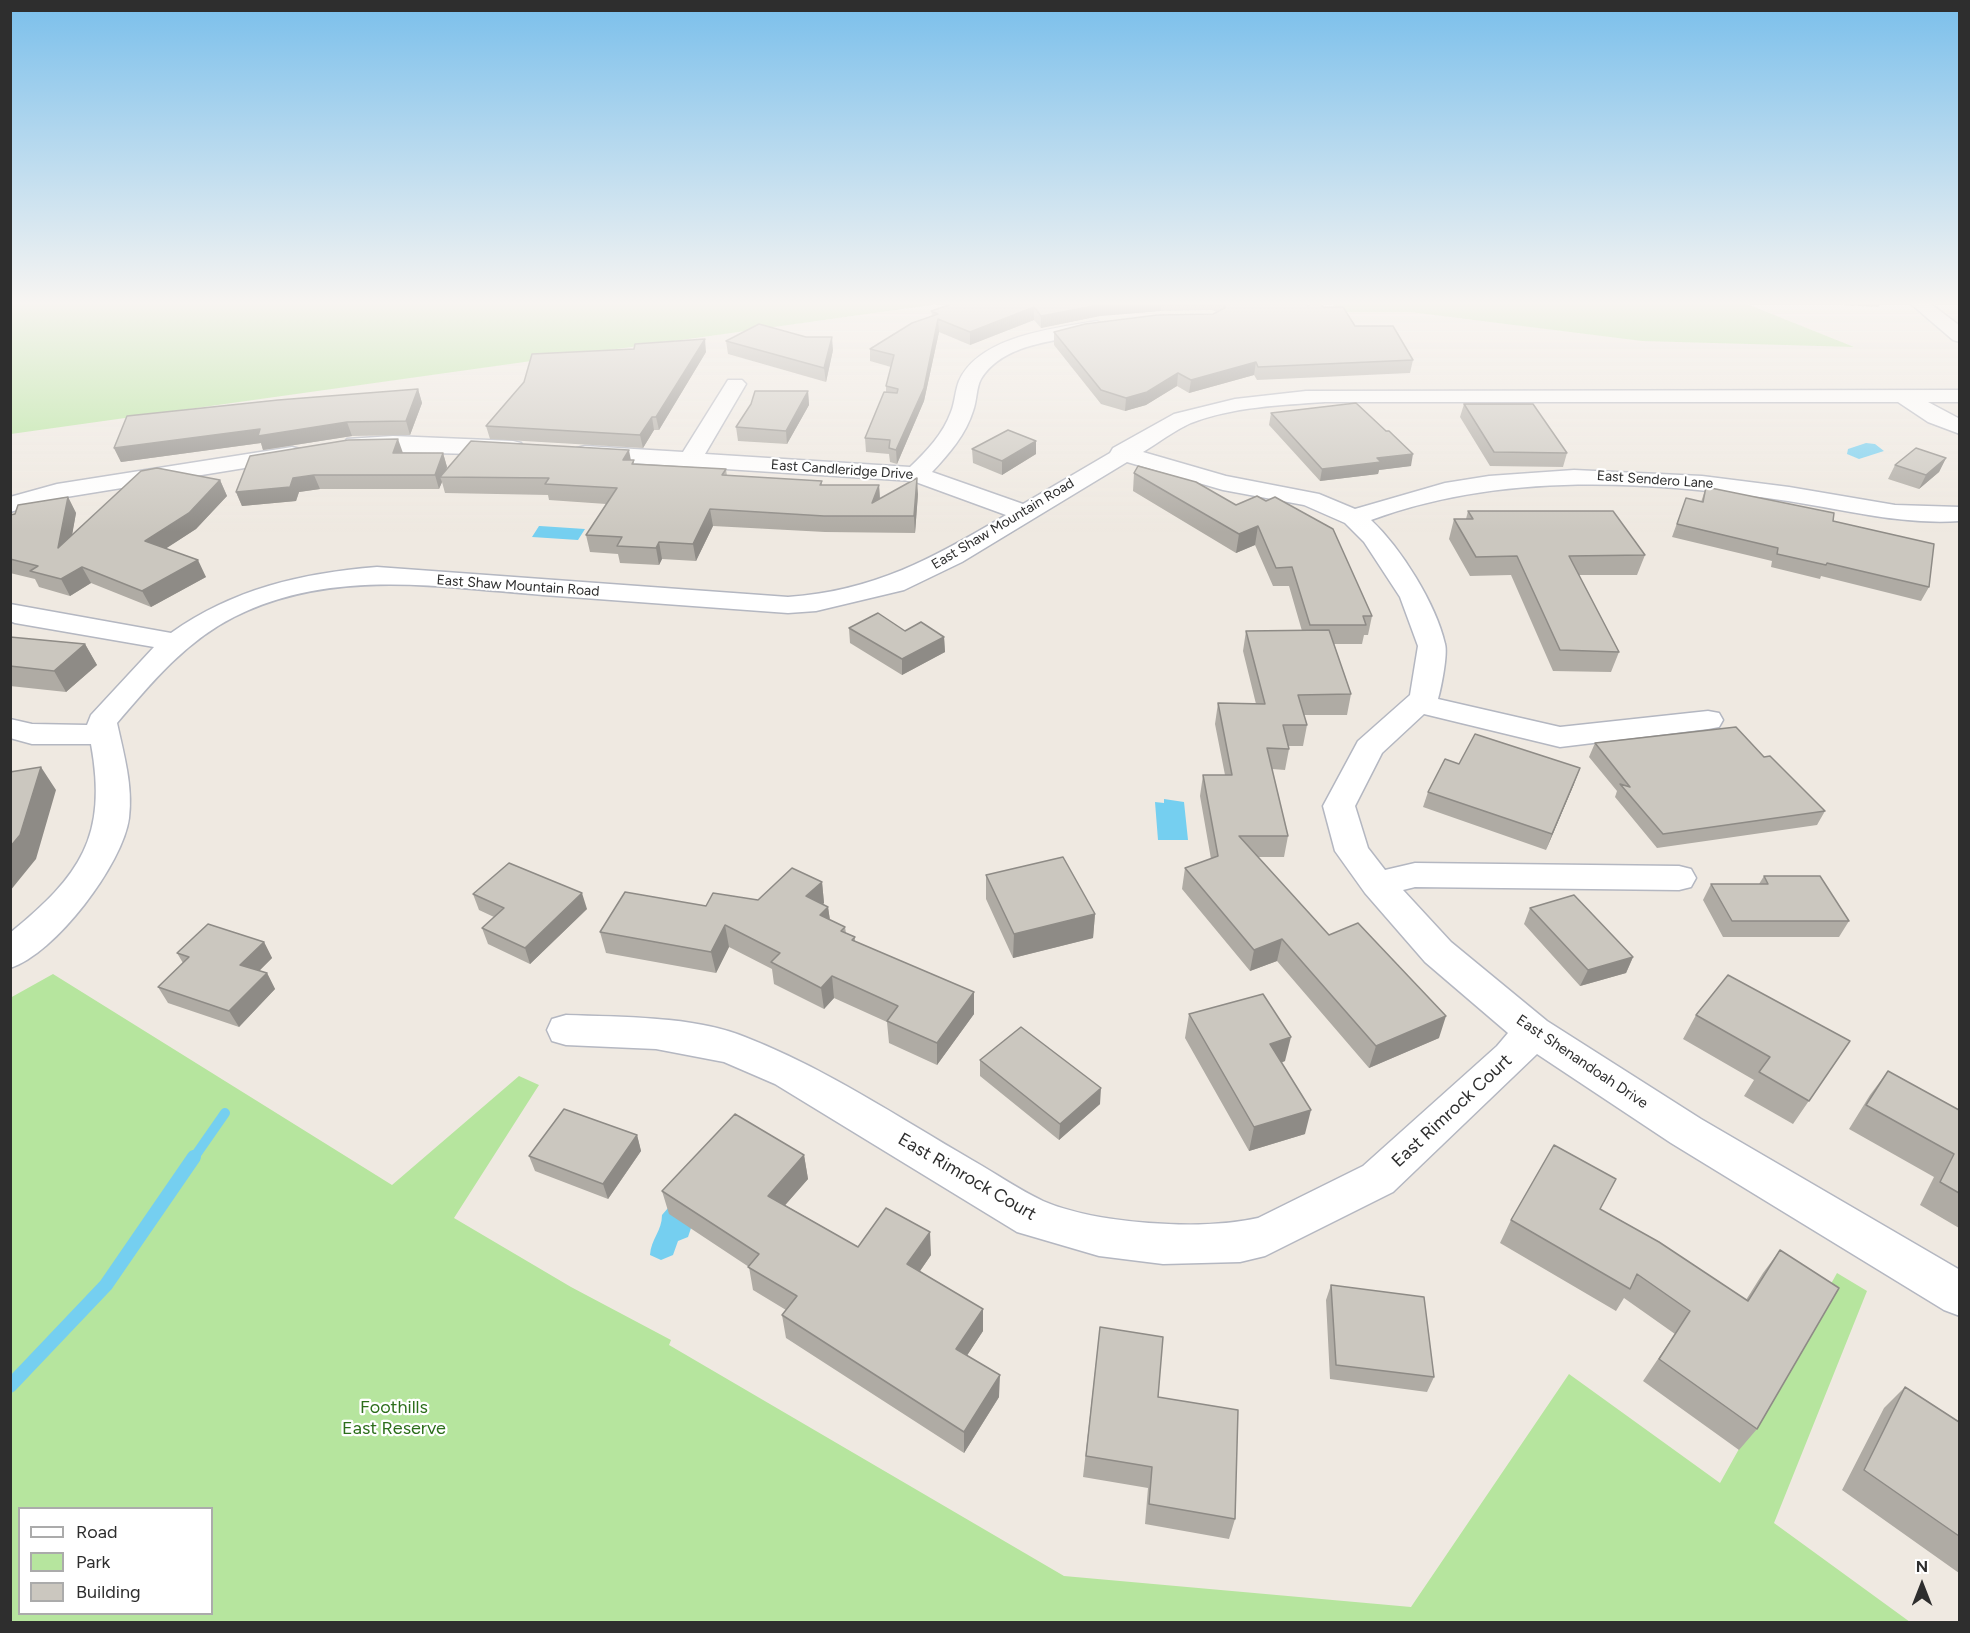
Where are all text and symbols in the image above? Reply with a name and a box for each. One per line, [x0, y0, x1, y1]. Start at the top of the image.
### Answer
street label: East Candleridge Drive [770, 457, 914, 483]
street label: East Sendero Lane [1596, 468, 1714, 492]
street label: East Shaw Mountain Road [929, 475, 1077, 573]
street label: East Shaw Mountain Road [436, 572, 600, 600]
street label: East Shenandoah Drive [1513, 1011, 1651, 1113]
street label: East Rimrock Court [1388, 1050, 1516, 1172]
street label: East Rimrock Court [894, 1129, 1040, 1225]
park label: Foothills East Reserve [342, 1397, 446, 1440]
legend [18, 1507, 213, 1615]
text: Road [76, 1521, 117, 1543]
text: Park [76, 1551, 110, 1573]
north arrow [1892, 1555, 1952, 1615]
text: N [1916, 1557, 1928, 1576]
text: Building [76, 1581, 141, 1603]

